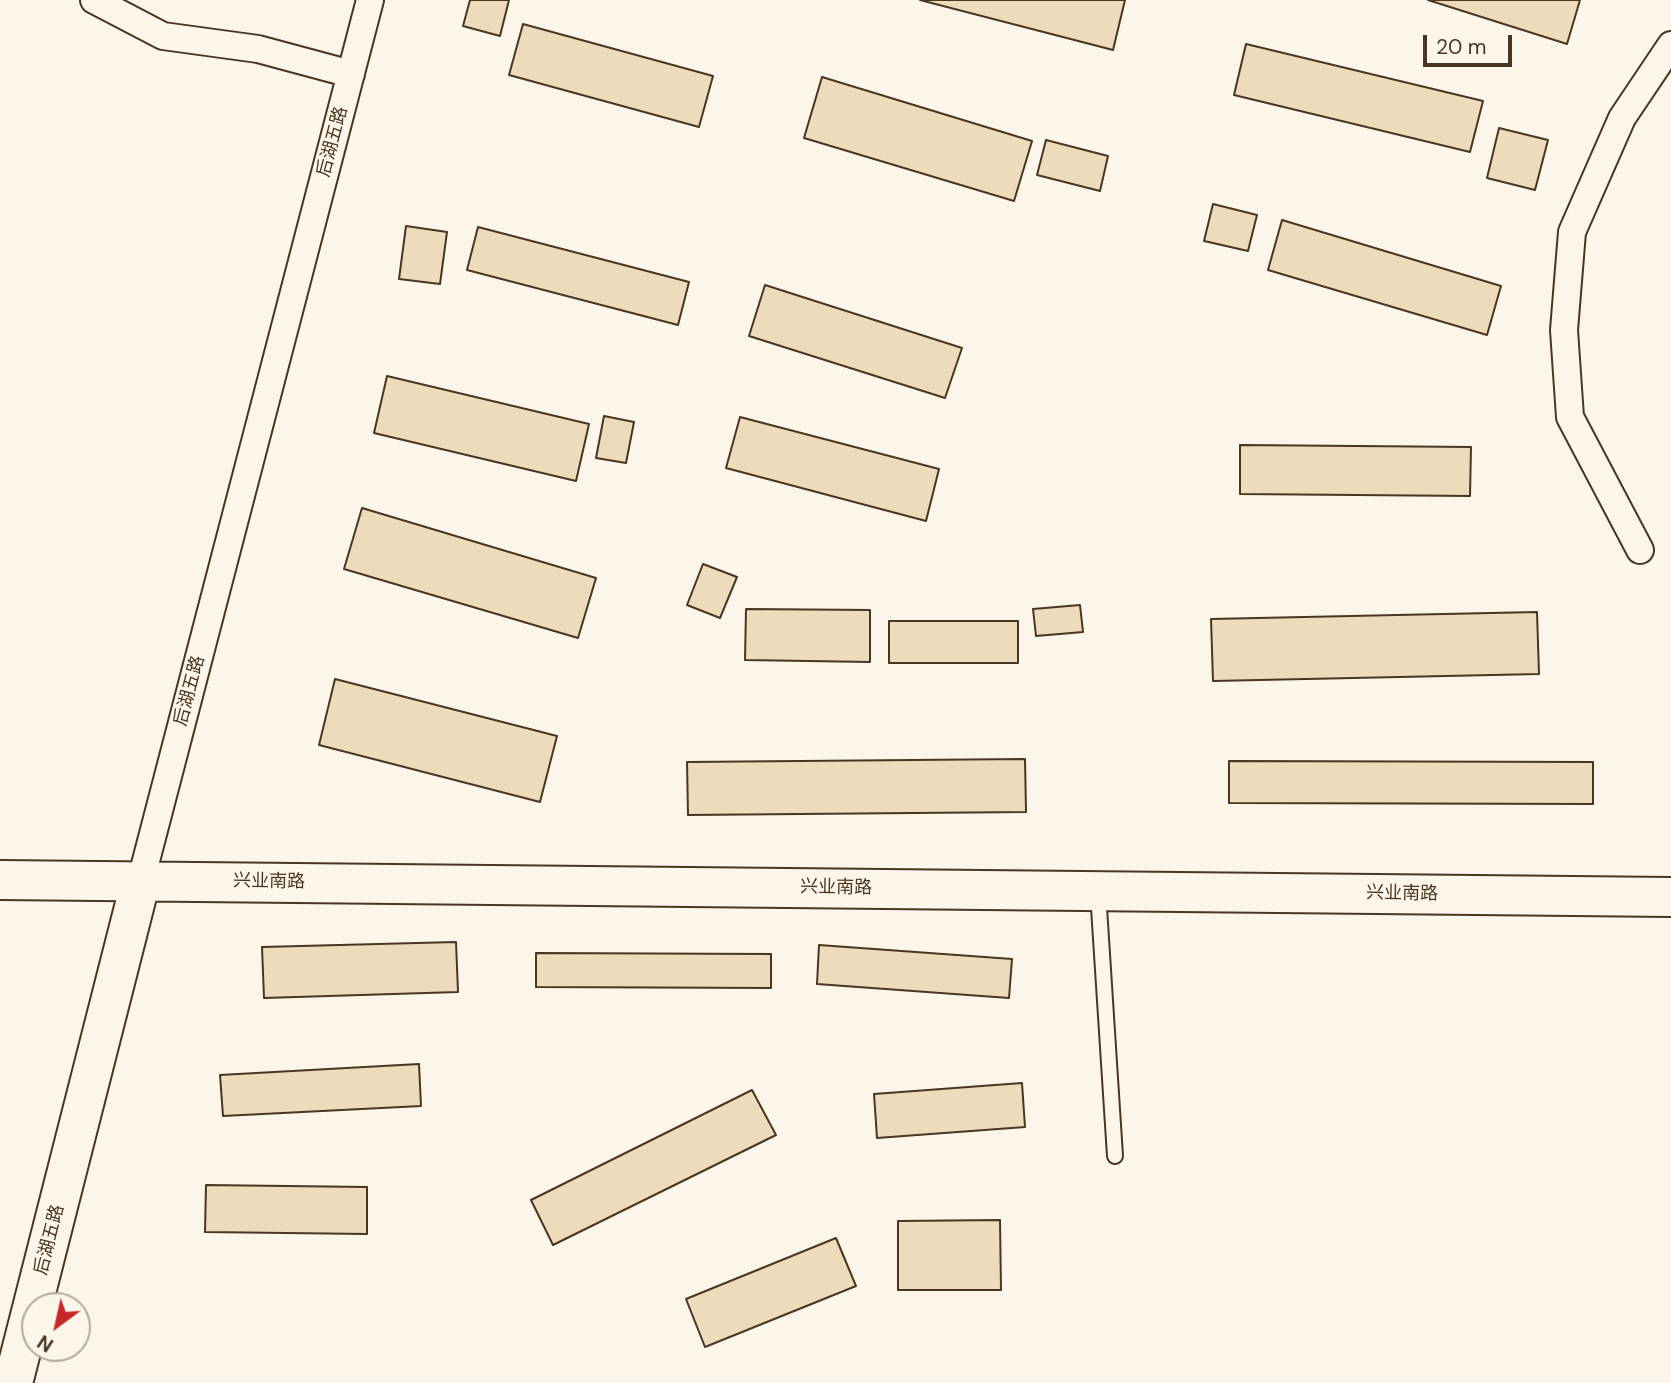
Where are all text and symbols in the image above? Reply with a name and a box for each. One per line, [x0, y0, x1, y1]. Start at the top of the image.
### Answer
scale bar [1426, 21, 1515, 65]
text: 20 m [1436, 33, 1487, 61]
street label: 后湖五路 [313, 104, 353, 180]
street label: 后湖五路 [170, 653, 210, 729]
street label: 兴业南路 [233, 871, 305, 893]
street label: 兴业南路 [800, 877, 872, 899]
street label: 兴业南路 [1366, 883, 1438, 905]
street label: 后湖五路 [31, 1202, 69, 1278]
north arrow [21, 1292, 91, 1362]
text: N [33, 1329, 58, 1358]

